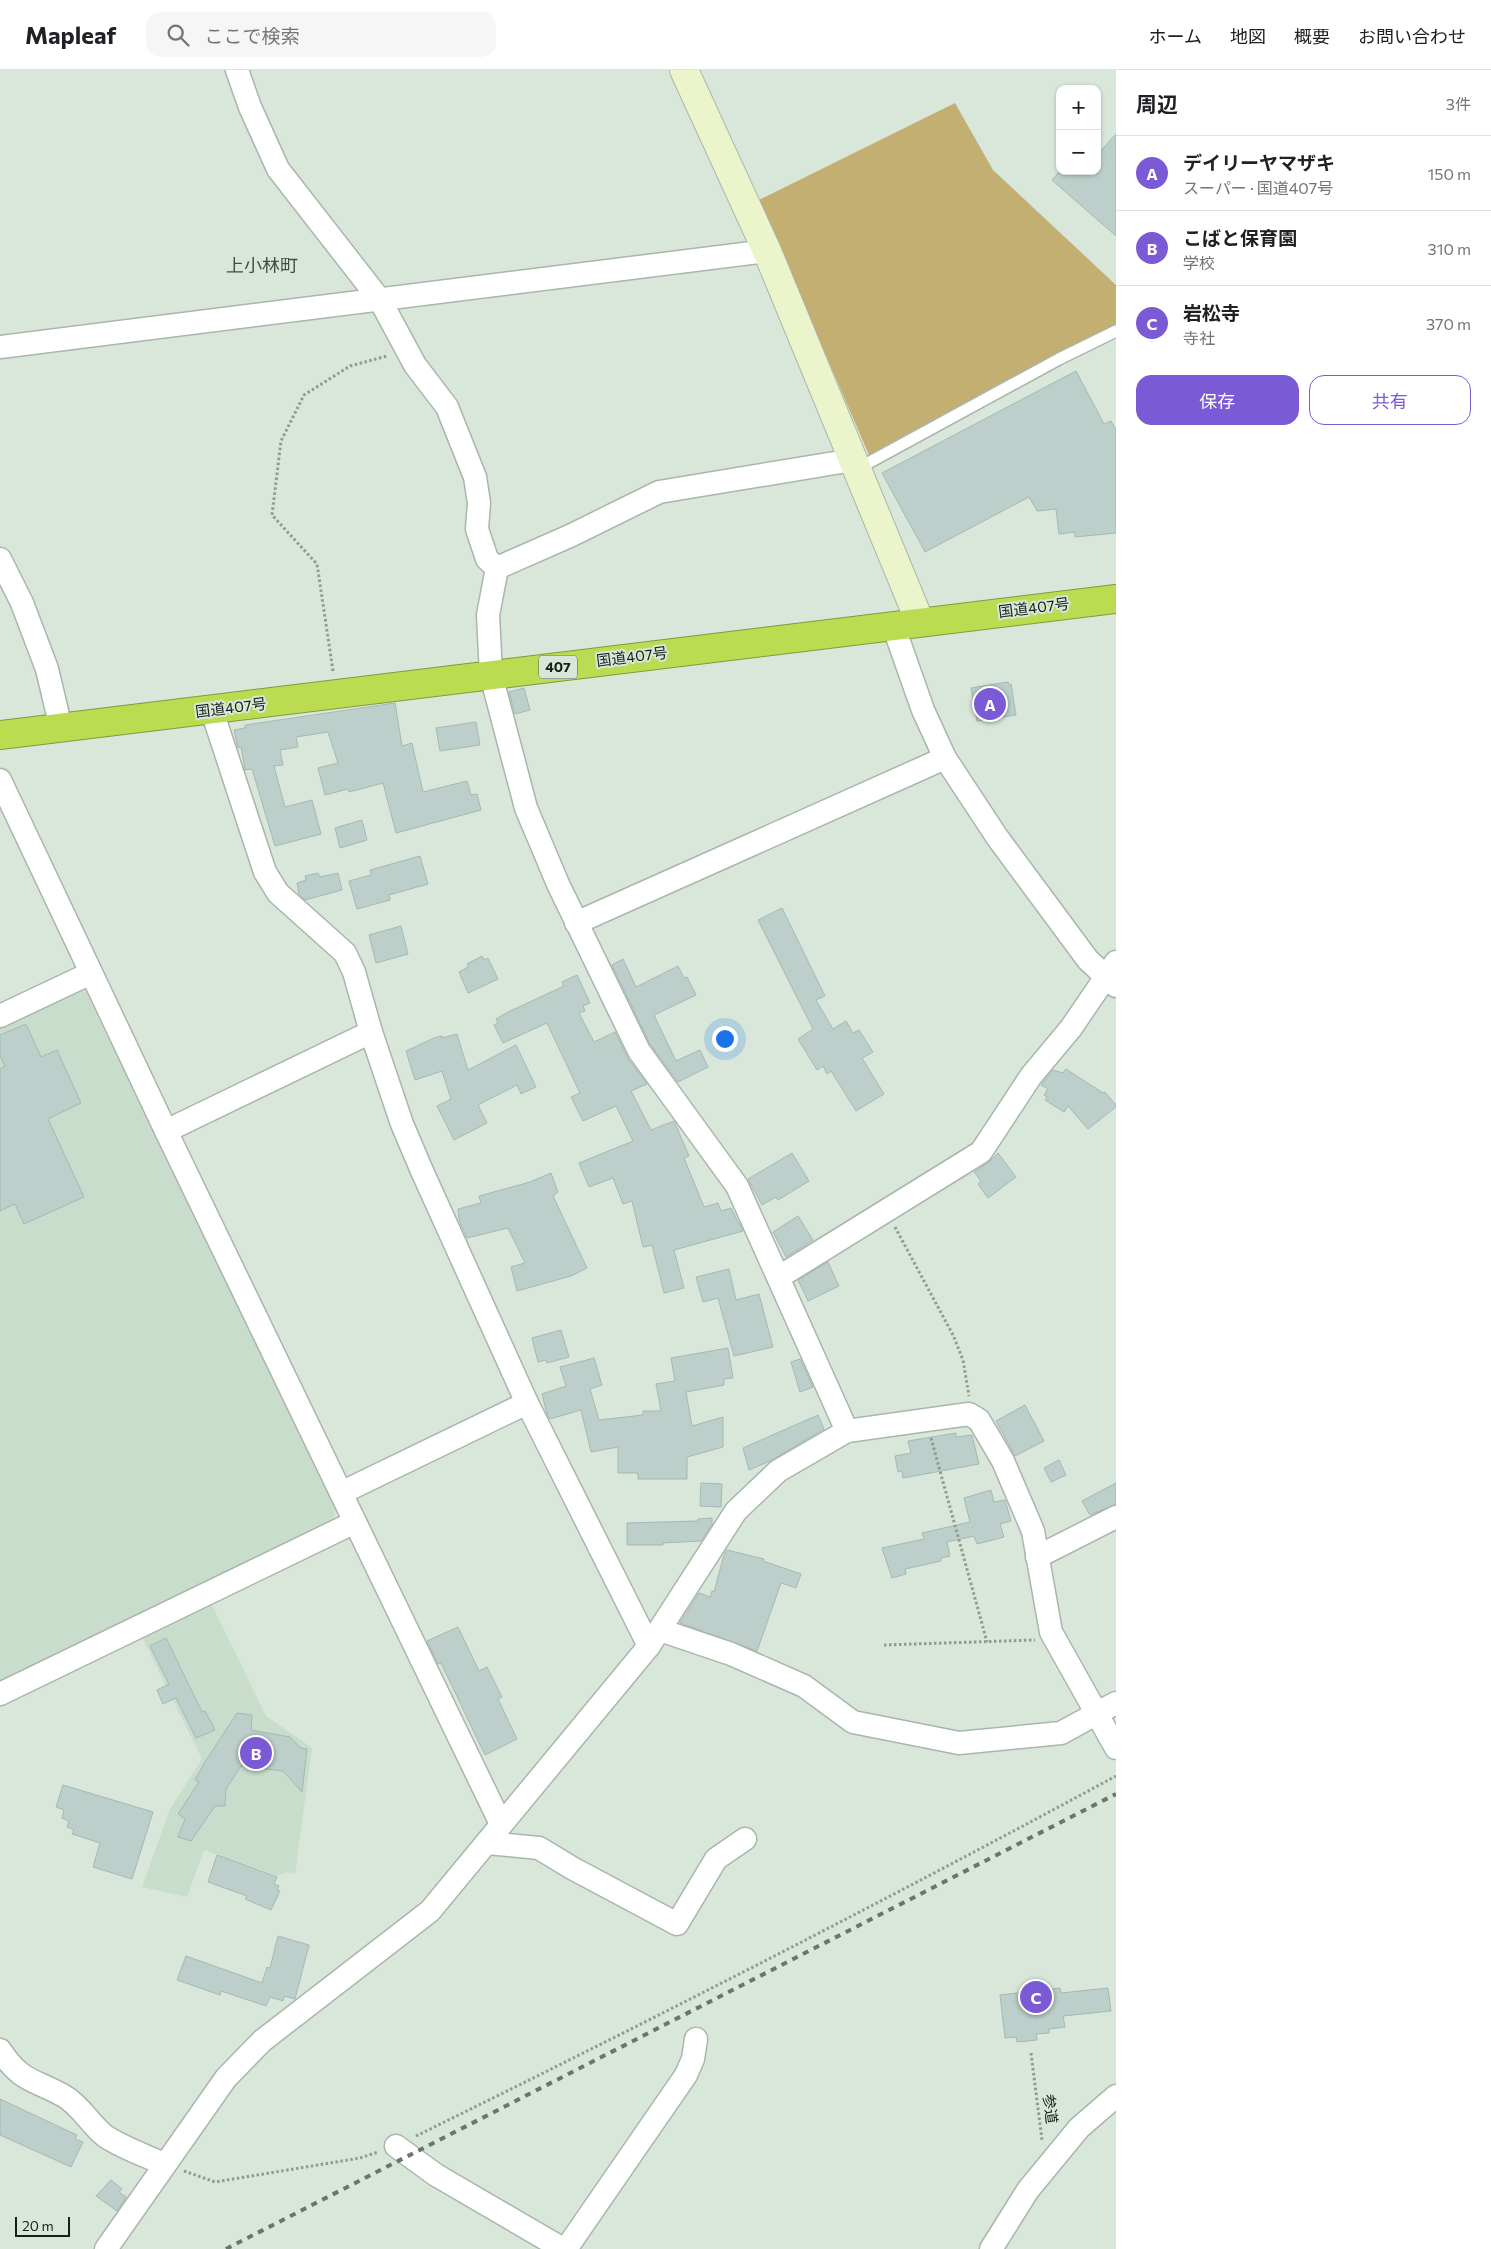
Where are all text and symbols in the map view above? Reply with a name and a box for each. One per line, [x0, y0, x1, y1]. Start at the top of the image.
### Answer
search box [146, 12, 496, 57]
text: Mapleaf [25, 20, 116, 49]
icon: search [164, 21, 192, 49]
text: ここで検索 [204, 24, 299, 47]
text: ホーム [1149, 25, 1202, 47]
text: 地図 [1230, 25, 1266, 47]
text: 概要 [1294, 25, 1330, 47]
text: お問い合わせ [1358, 25, 1466, 47]
map controls [1056, 85, 1101, 175]
button: + [1056, 85, 1101, 130]
text: 周辺 [1136, 91, 1178, 116]
text: 3件 [1446, 94, 1471, 113]
button: − [1056, 130, 1101, 175]
text: デイリーヤマザキ [1183, 151, 1335, 174]
text: A [1146, 164, 1158, 183]
text: 150 m [1428, 164, 1471, 183]
text: スーパー · 国道407号 [1183, 178, 1333, 197]
text: こばと保育園 [1183, 226, 1297, 249]
text: B [1147, 239, 1157, 258]
text: 310 m [1428, 239, 1471, 258]
text: 学校 [1183, 253, 1215, 272]
district label: 上小林町 [226, 254, 298, 276]
text: 岩松寺 [1183, 301, 1240, 324]
text: C [1147, 314, 1157, 333]
text: 370 m [1426, 314, 1471, 333]
text: 寺社 [1183, 328, 1215, 347]
button: 保存 [1136, 375, 1299, 425]
button: 共有 [1309, 375, 1471, 425]
street label: 国道407号 [997, 594, 1071, 620]
street label: 国道407号 [595, 643, 669, 669]
road number: 407 [539, 656, 577, 678]
pin: A [974, 685, 1006, 723]
street label: 国道407号 [194, 694, 268, 720]
your location [712, 1026, 738, 1052]
pin: B [240, 1734, 272, 1772]
pin: C [1020, 1978, 1052, 2016]
street label: 参道 [1040, 2093, 1062, 2125]
scale bar [15, 2214, 70, 2237]
text: 20 m [22, 2217, 54, 2234]

